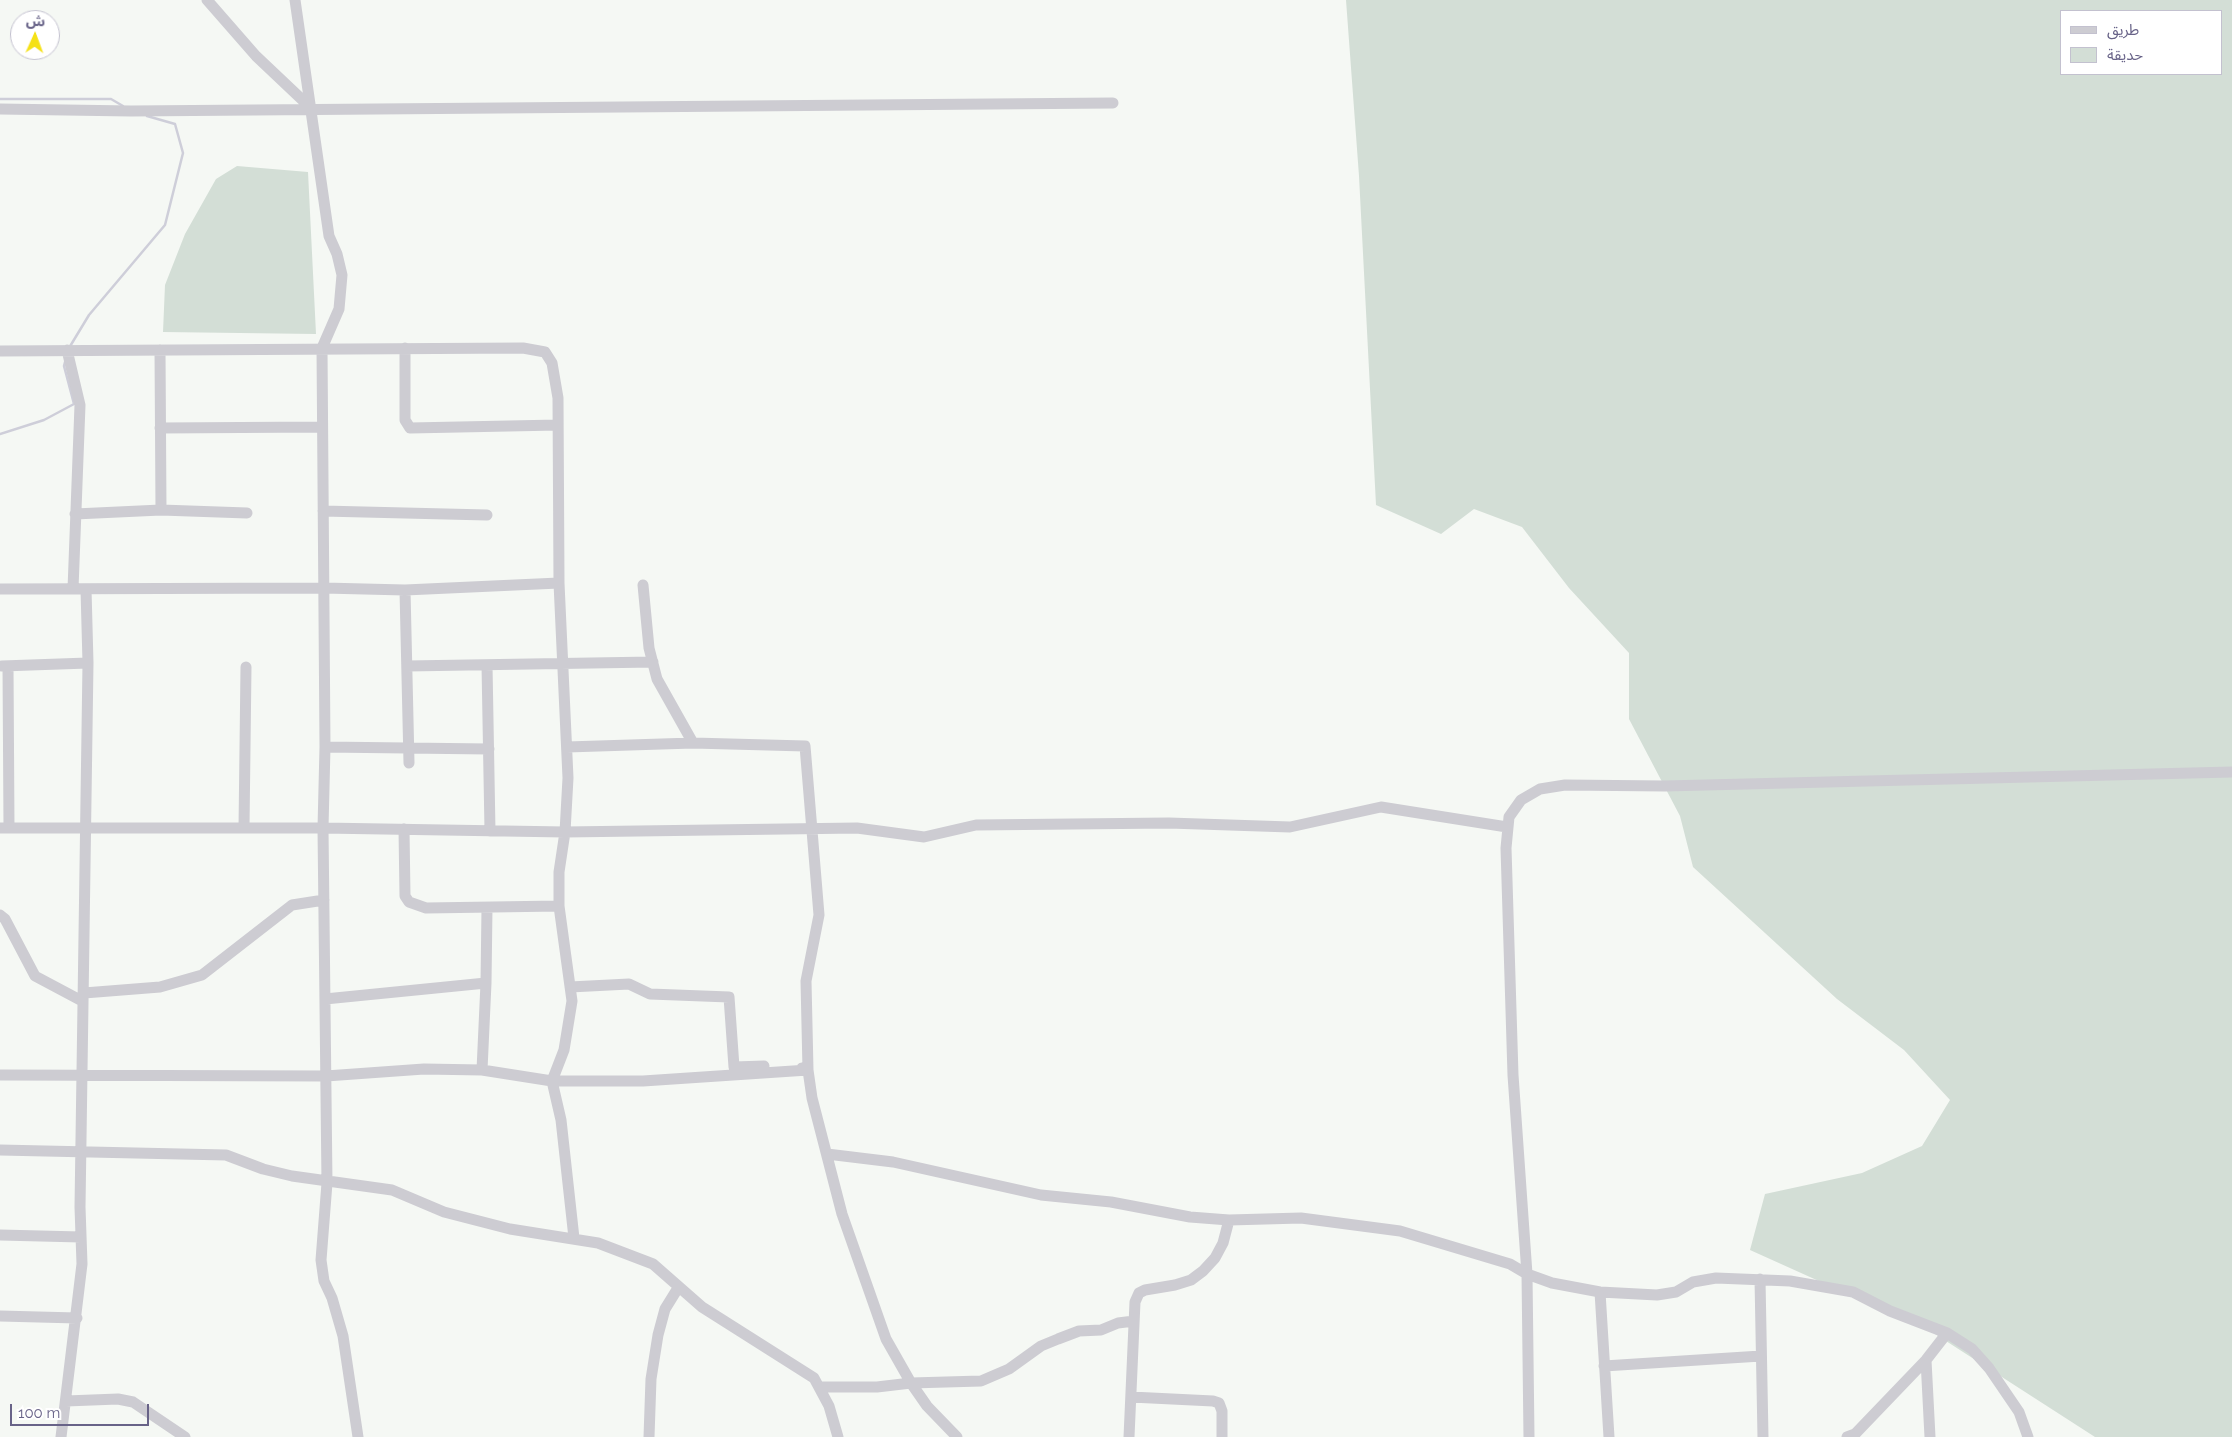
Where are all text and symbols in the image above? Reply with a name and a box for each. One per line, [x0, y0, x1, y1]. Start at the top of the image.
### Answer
north arrow [10, 10, 60, 60]
legend [2060, 10, 2222, 75]
text: ش [26, 13, 45, 29]
text: طريق [2107, 21, 2139, 39]
text: حديقة [2107, 46, 2143, 64]
scale bar [12, 1394, 151, 1426]
text: 100 m [18, 1404, 60, 1422]

